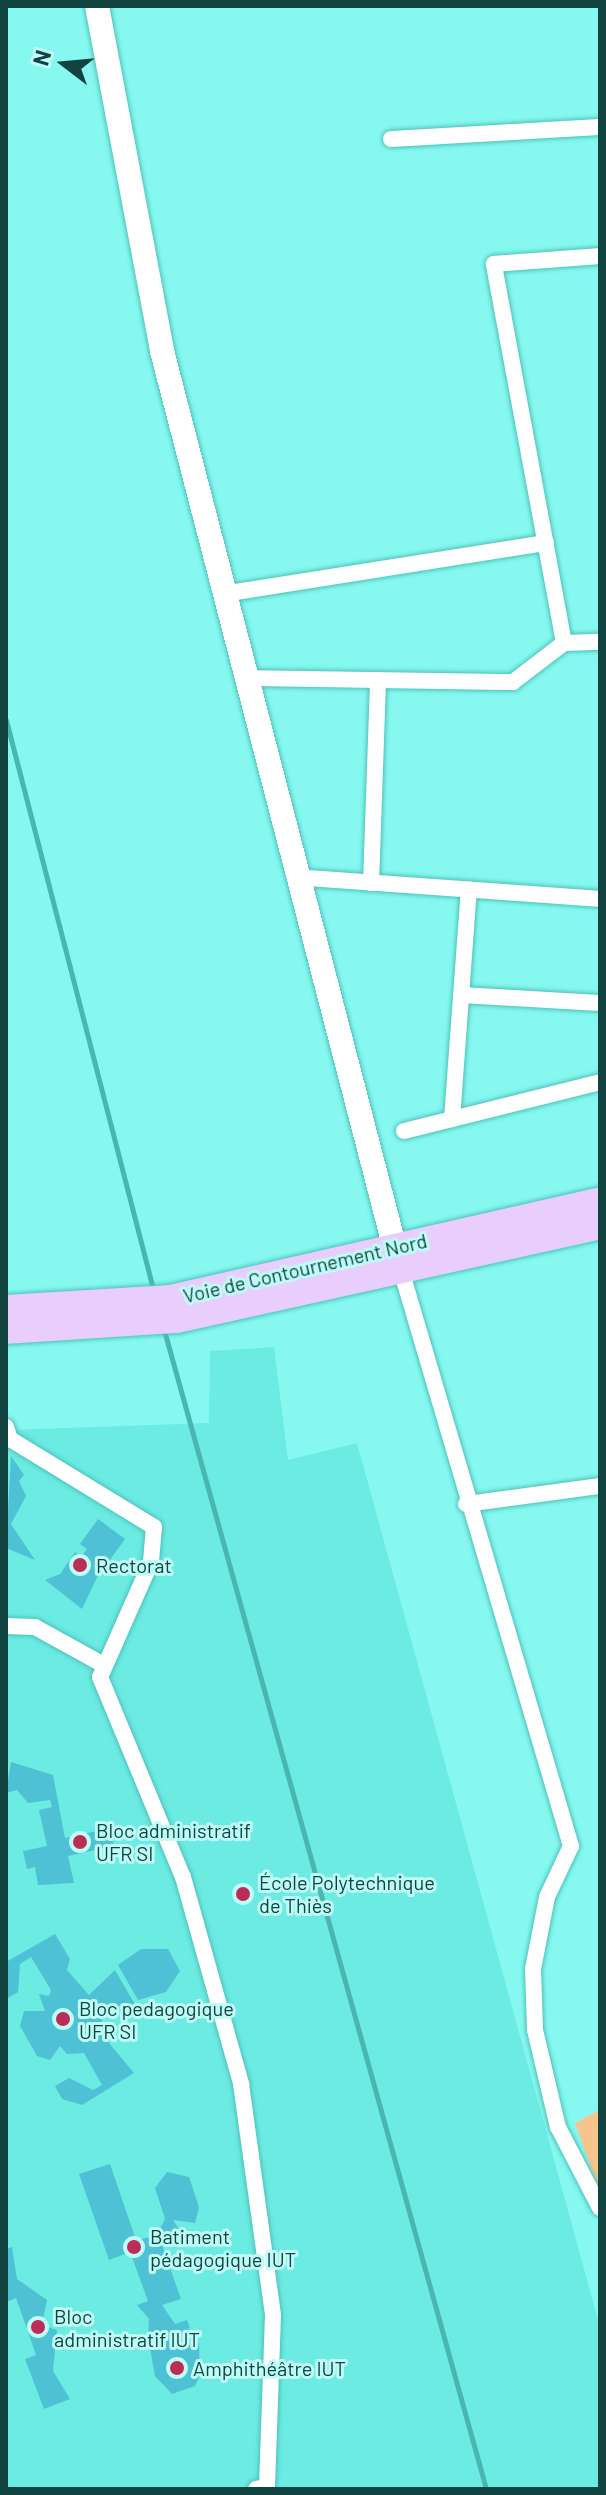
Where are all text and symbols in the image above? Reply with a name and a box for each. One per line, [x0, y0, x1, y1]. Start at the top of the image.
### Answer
north arrow [24, 24, 104, 104]
text: N [26, 47, 55, 68]
street label: Voie de Contournement Nord [181, 1228, 429, 1308]
place label: Rectorat [96, 1553, 172, 1577]
marker: Rectorat [71, 1556, 89, 1574]
place label: Bloc administratif UFR SI [96, 1818, 251, 1865]
marker: Bloc administratif UFR SI [71, 1833, 89, 1851]
place label: École Polytechnique de Thiès [259, 1870, 435, 1917]
marker: École Polytechnique de Thiès [234, 1885, 252, 1903]
place label: Bloc pedagogique UFR SI [79, 1996, 234, 2043]
marker: Bloc pedagogique UFR SI [54, 2010, 72, 2028]
place label: Batiment pédagogique IUT [150, 2224, 296, 2271]
marker: Batiment pédagogique IUT [125, 2238, 143, 2256]
place label: Bloc administratif IUT [54, 2304, 200, 2351]
marker: Bloc administratif IUT [29, 2318, 47, 2336]
place label: Amphithéâtre IUT [193, 2356, 346, 2380]
marker: Amphithéâtre IUT [168, 2359, 186, 2377]

